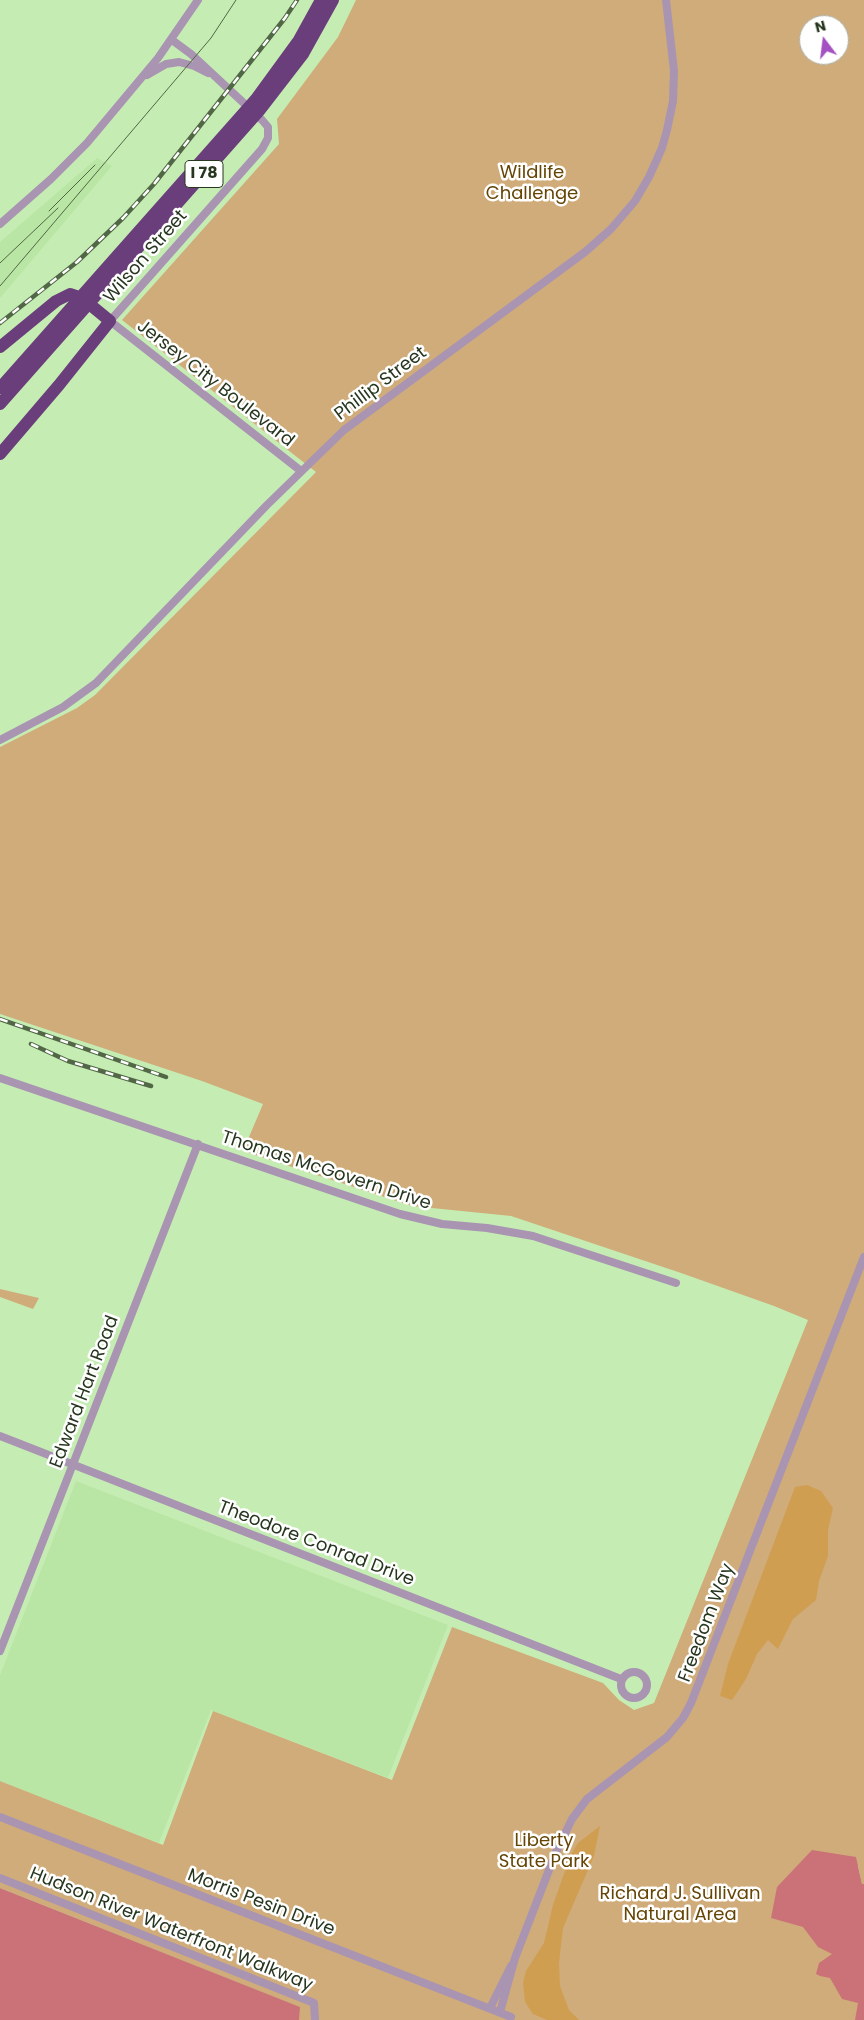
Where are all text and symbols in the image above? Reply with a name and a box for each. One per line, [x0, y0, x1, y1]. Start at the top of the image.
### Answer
north arrow [799, 15, 849, 65]
text: N [813, 15, 828, 37]
road number: I 78 [185, 160, 223, 188]
park label: Wildlife Challenge [486, 162, 578, 204]
street label: Wilson Street [100, 206, 192, 308]
street label: Jersey City Boulevard [132, 316, 298, 452]
street label: Phillip Street [331, 342, 431, 426]
street label: Thomas McGovern Drive [218, 1127, 434, 1215]
street label: Edward Hart Road [46, 1313, 124, 1471]
street label: Theodore Conrad Drive [215, 1497, 417, 1591]
street label: Freedom Way [675, 1561, 739, 1685]
park label: Liberty State Park [499, 1830, 589, 1872]
street label: Hudson River Waterfront Walkway [26, 1863, 316, 1997]
street label: Morris Pesin Drive [184, 1865, 338, 1941]
park label: Richard J. Sullivan Natural Area [600, 1883, 760, 1926]

